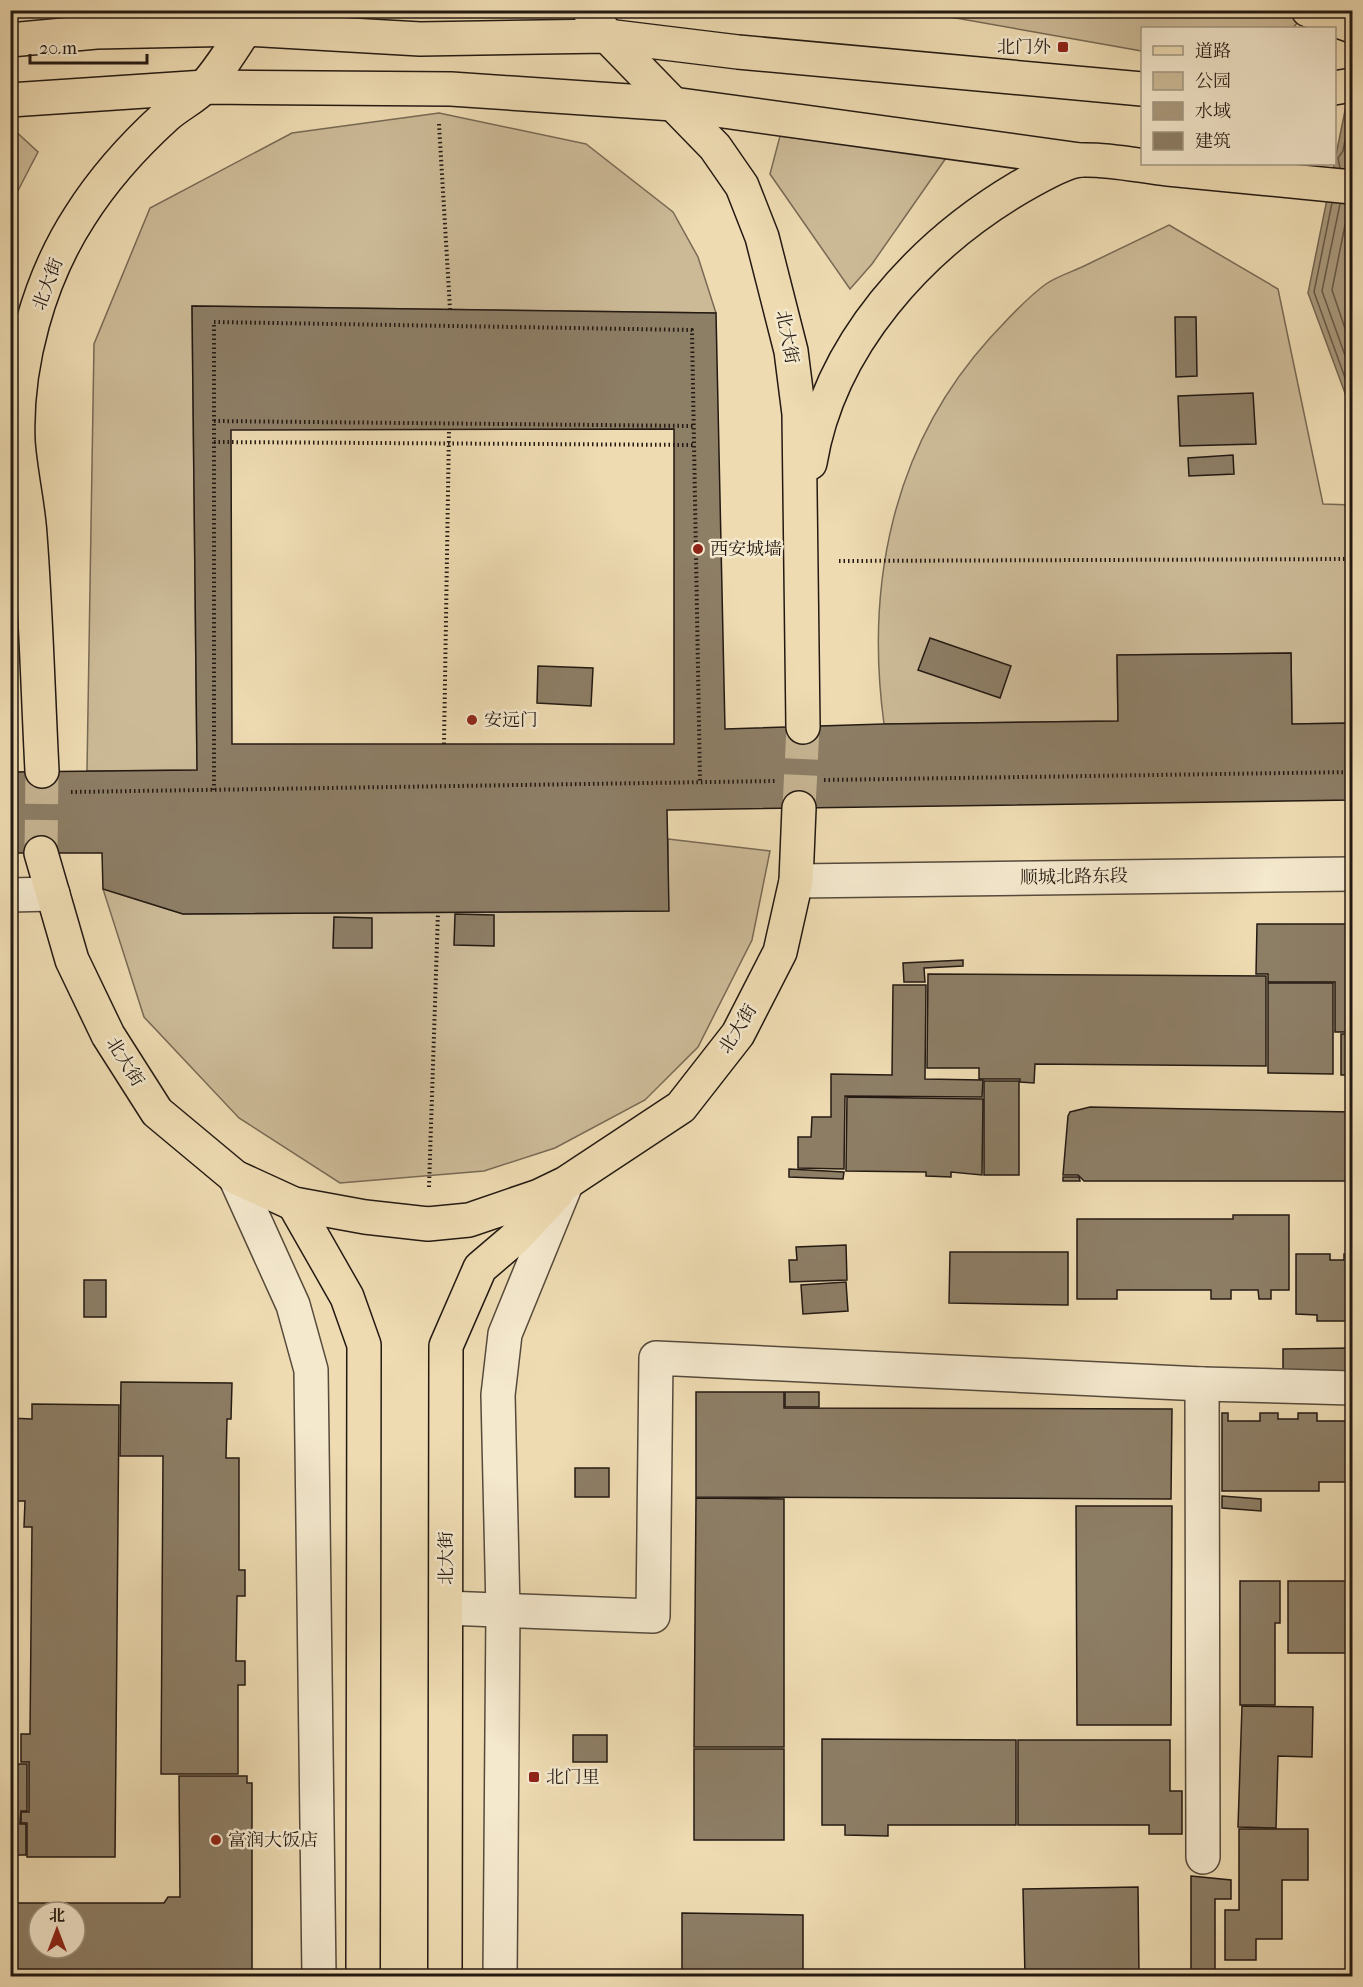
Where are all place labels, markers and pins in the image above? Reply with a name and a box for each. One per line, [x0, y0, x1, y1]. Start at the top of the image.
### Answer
place label: 北门外 [997, 37, 1051, 58]
marker: 北门外 [1056, 40, 1070, 54]
place label: 西安城墙 [710, 539, 782, 560]
marker: 西安城墙 [691, 542, 705, 556]
place label: 安远门 [484, 710, 538, 731]
marker: 安远门 [465, 713, 479, 727]
place label: 北门里 [546, 1767, 600, 1788]
marker: 北门里 [527, 1770, 541, 1784]
place label: 富润大饭店 [228, 1830, 318, 1851]
marker: 富润大饭店 [209, 1833, 223, 1847]

